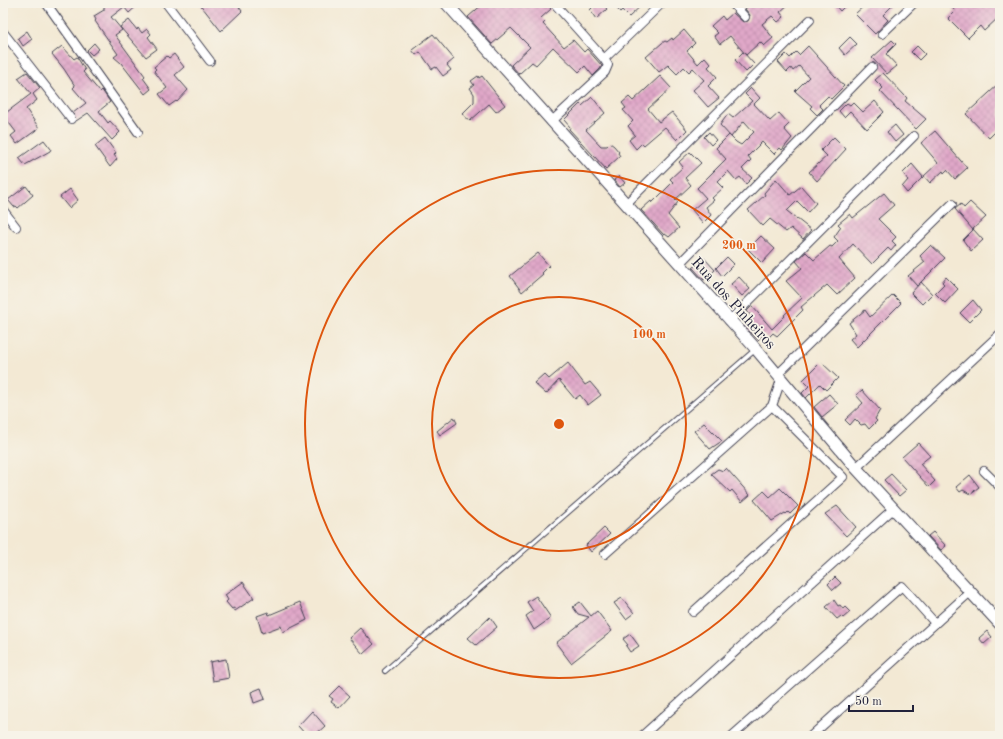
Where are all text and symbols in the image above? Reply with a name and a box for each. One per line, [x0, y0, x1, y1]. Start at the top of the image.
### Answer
text: 200 m [722, 240, 756, 252]
street label: Rua dos Pinheiros [688, 255, 778, 353]
text: 100 m [632, 329, 666, 341]
centre of rings [552, 417, 566, 431]
scale bar [849, 687, 913, 713]
text: 50 m [855, 695, 882, 708]

